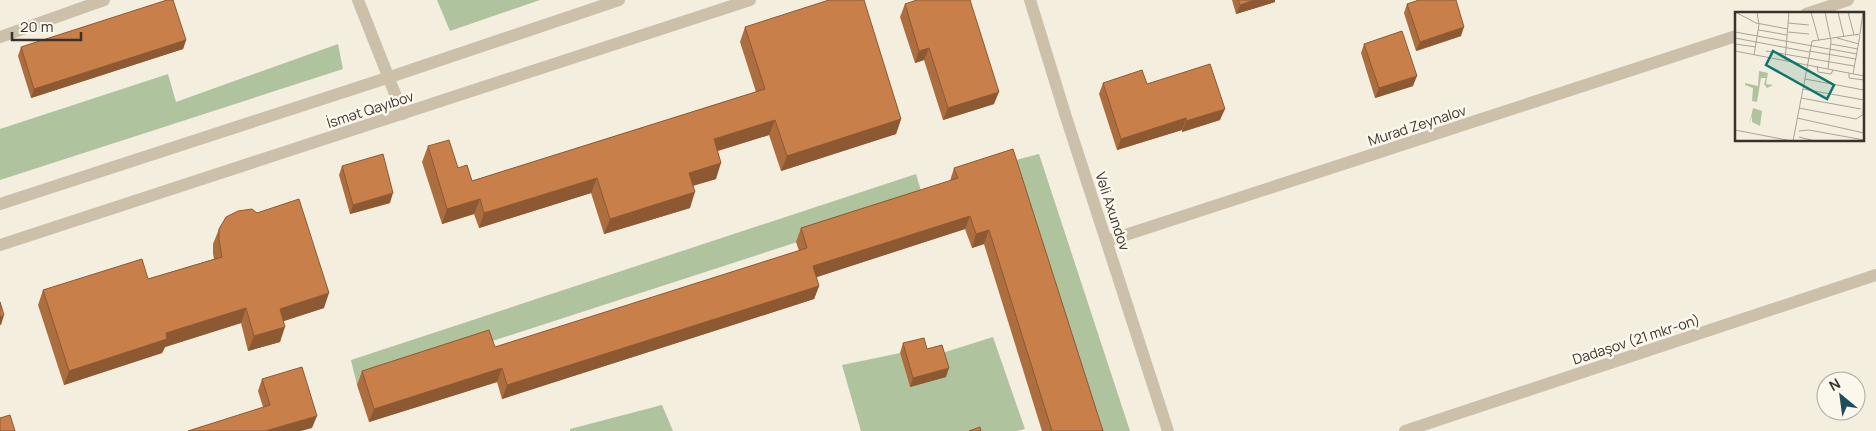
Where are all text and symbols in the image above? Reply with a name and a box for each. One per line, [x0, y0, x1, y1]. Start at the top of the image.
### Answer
scale bar [12, 10, 81, 42]
inset map [1735, 12, 1864, 141]
text: 20 m [20, 16, 53, 37]
street label: İsmət Qayıbov [324, 86, 416, 132]
street label: Murad Zeynalov [1365, 100, 1469, 150]
street label: Vəli Axundov [1091, 169, 1135, 253]
street label: Dadaşov (21 mkr-on) [1570, 309, 1702, 369]
north arrow [1816, 371, 1866, 421]
text: N [1825, 373, 1843, 395]

